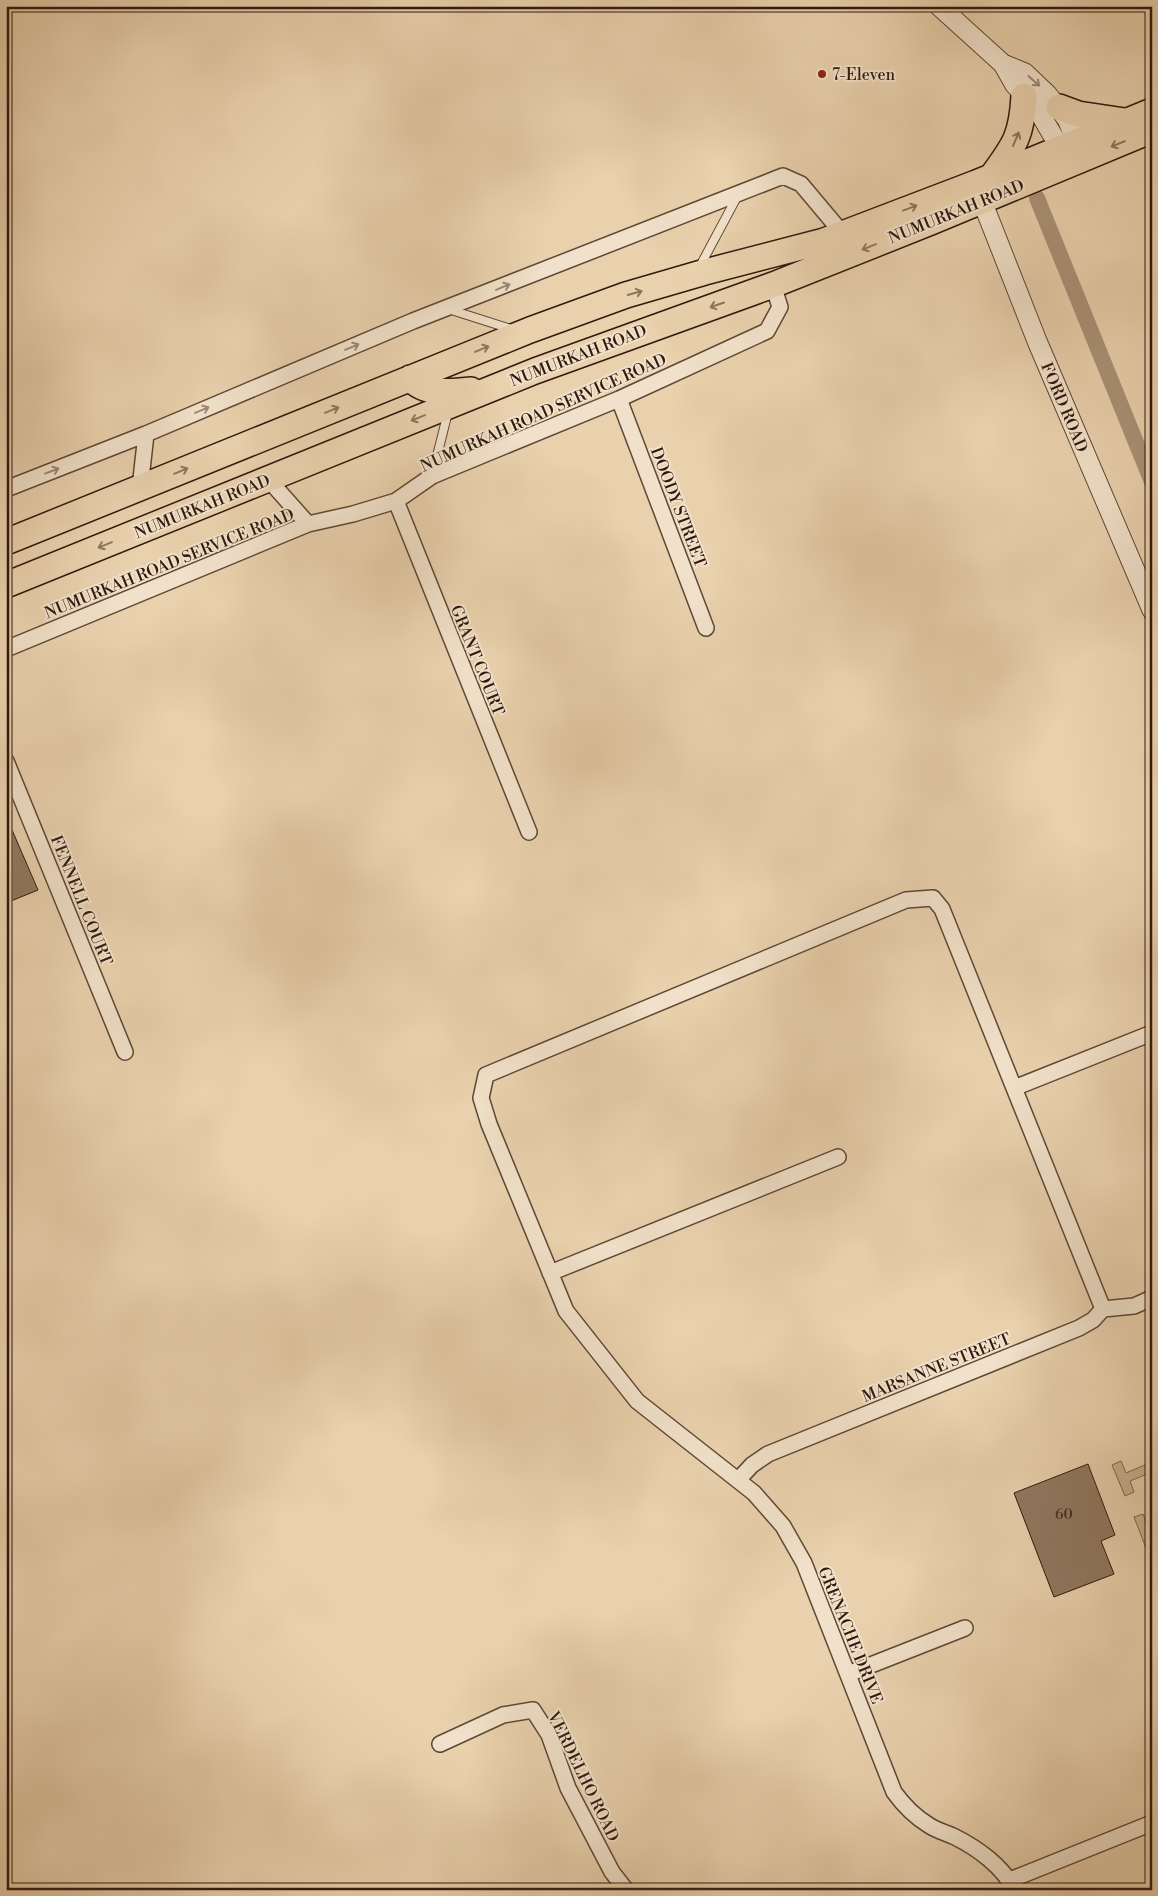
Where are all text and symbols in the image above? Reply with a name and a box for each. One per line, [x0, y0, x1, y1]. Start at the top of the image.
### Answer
place label: 7-Eleven [832, 65, 895, 85]
marker: 7-Eleven [816, 68, 828, 80]
one-way arrow [1028, 76, 1041, 87]
one-way arrow [1012, 132, 1022, 147]
one-way arrow [1110, 141, 1125, 150]
street label: NUMURKAH ROAD [885, 176, 1027, 248]
one-way arrow [902, 203, 917, 212]
one-way arrow [862, 242, 877, 252]
one-way arrow [495, 281, 510, 291]
one-way arrow [626, 287, 642, 297]
one-way arrow [710, 301, 726, 310]
street label: NUMURKAH ROAD [507, 321, 650, 391]
one-way arrow [344, 342, 359, 351]
one-way arrow [474, 344, 489, 353]
street label: NUMURKAH ROAD SERVICE ROAD [417, 349, 670, 476]
street label: FORD ROAD [1036, 359, 1092, 455]
one-way arrow [194, 405, 209, 415]
one-way arrow [323, 405, 339, 414]
one-way arrow [411, 414, 426, 423]
street label: DOODY STREET [646, 444, 710, 570]
one-way arrow [44, 466, 59, 475]
one-way arrow [173, 466, 188, 475]
street label: NUMURKAH ROAD [131, 471, 273, 543]
street label: NUMURKAH ROAD SERVICE ROAD [42, 505, 297, 623]
one-way arrow [98, 541, 114, 550]
street label: GRANT COURT [446, 602, 508, 719]
street label: FENNELL COURT [46, 832, 116, 968]
street label: MARSANNE STREET [859, 1329, 1014, 1407]
house number: 60 [1055, 1506, 1073, 1524]
street label: GRENACHE DRIVE [813, 1564, 887, 1707]
street label: VERDELHO ROAD [542, 1707, 623, 1845]

